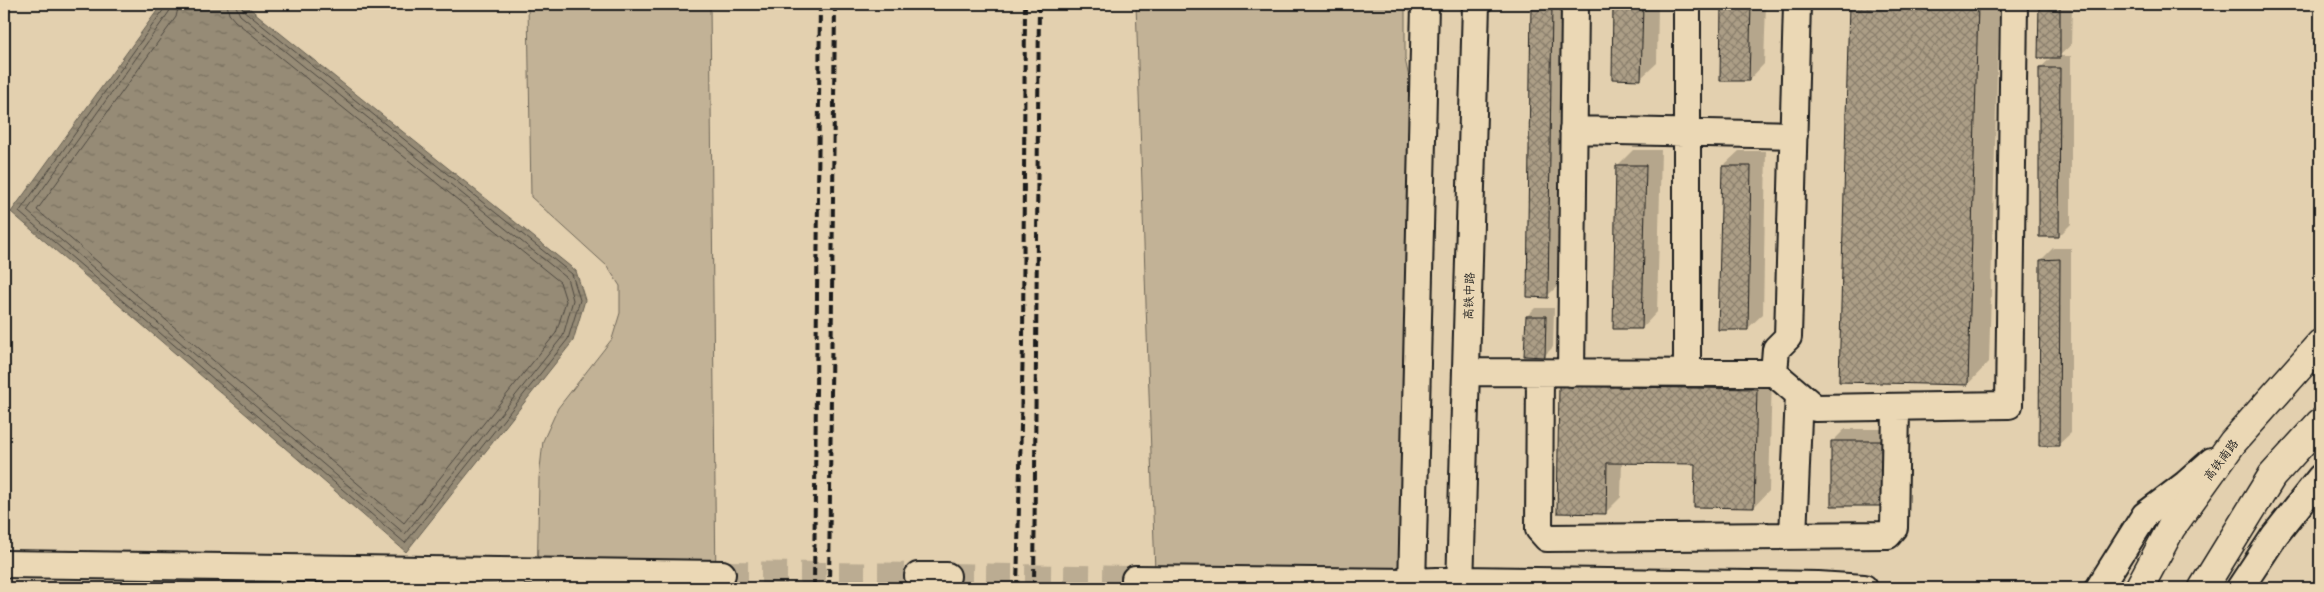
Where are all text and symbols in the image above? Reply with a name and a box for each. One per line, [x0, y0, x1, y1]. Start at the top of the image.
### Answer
street label: 高铁中路 [1459, 272, 1480, 320]
street label: 高铁南路 [2199, 435, 2243, 485]

